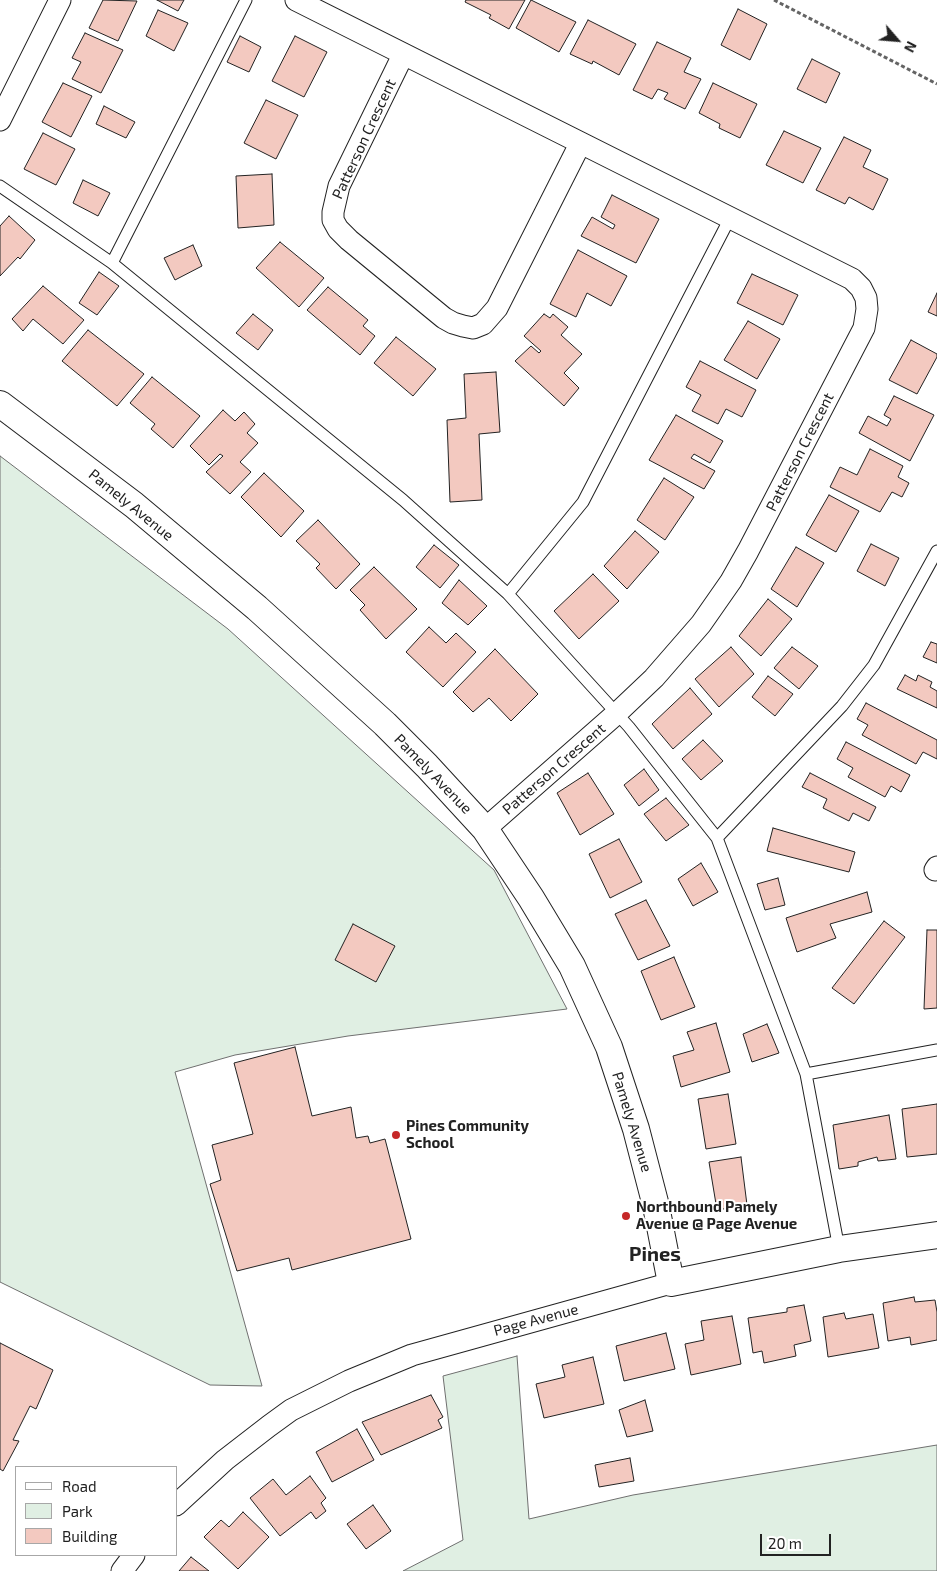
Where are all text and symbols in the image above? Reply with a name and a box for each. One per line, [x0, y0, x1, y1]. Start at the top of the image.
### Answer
north arrow [872, 15, 922, 65]
text: N [901, 39, 921, 55]
street label: Patterson Crescent [328, 76, 400, 202]
street label: Patterson Crescent [762, 390, 838, 514]
street label: Pamely Avenue [85, 465, 177, 545]
street label: Patterson Crescent [499, 719, 609, 819]
street label: Pamely Avenue [390, 730, 476, 818]
street label: Pamely Avenue [608, 1070, 656, 1174]
place label: Pines Community School [406, 1117, 529, 1152]
marker: Pines Community School [390, 1129, 402, 1141]
place label: Northbound Pamely Avenue @ Page Avenue [636, 1198, 797, 1233]
marker: Northbound Pamely Avenue @ Page Avenue [620, 1210, 632, 1222]
district label: Pines [629, 1242, 681, 1266]
street label: Page Avenue [492, 1300, 580, 1340]
legend [15, 1466, 178, 1556]
text: Road [62, 1477, 97, 1495]
text: Park [62, 1502, 93, 1520]
scale bar [762, 1524, 833, 1556]
text: Building [62, 1527, 117, 1545]
text: 20 m [768, 1534, 802, 1552]

